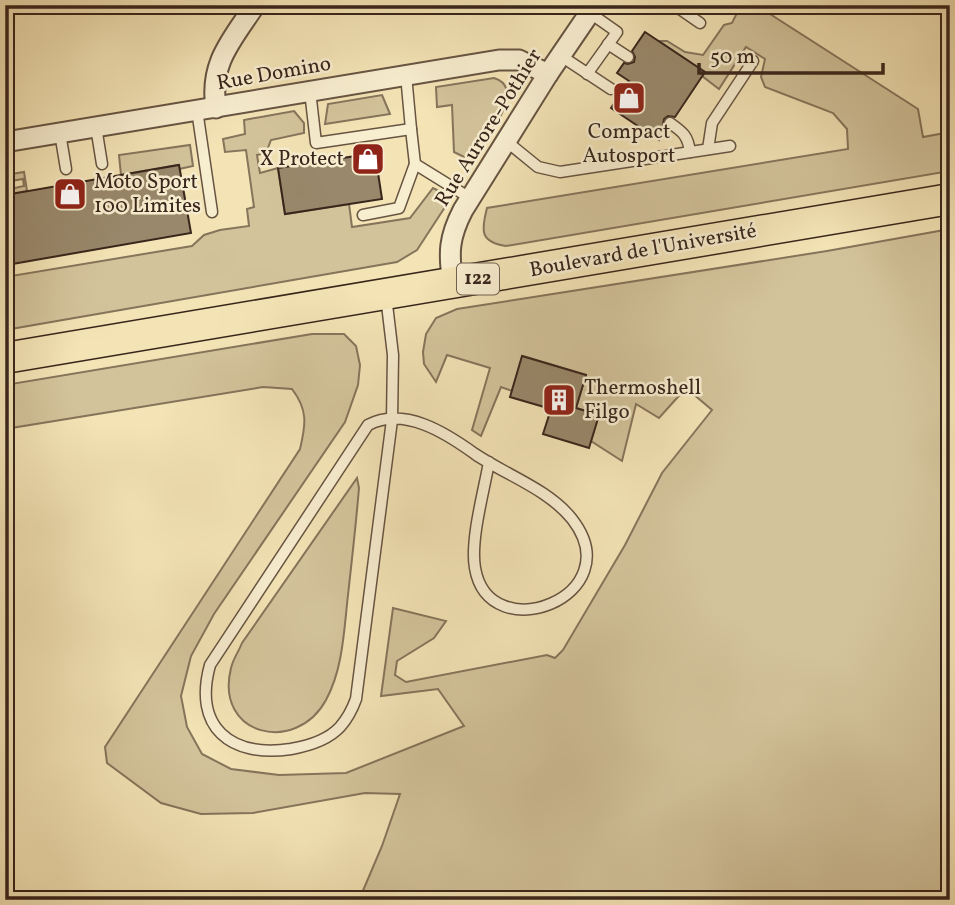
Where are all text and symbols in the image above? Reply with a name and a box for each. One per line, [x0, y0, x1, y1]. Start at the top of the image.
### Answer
scale bar [699, 32, 883, 76]
street label: Rue Aurore-Pothier [429, 43, 549, 213]
text: 50 m [710, 43, 755, 72]
street label: Rue Domino [215, 50, 333, 98]
shop icon: Compact Autosport [610, 79, 648, 117]
place label: Compact Autosport [583, 118, 675, 171]
shop icon: X Protect [349, 140, 387, 178]
place label: X Protect [260, 145, 344, 174]
place label: Moto Sport 100 Limites [94, 168, 201, 221]
shop icon: Moto Sport 100 Limites [51, 175, 89, 213]
street label: Boulevard de l'Université [527, 217, 759, 285]
road number: 122 [457, 264, 499, 294]
place label: Thermoshell Filgo [584, 374, 701, 427]
building icon: Thermoshell Filgo [540, 381, 578, 419]

